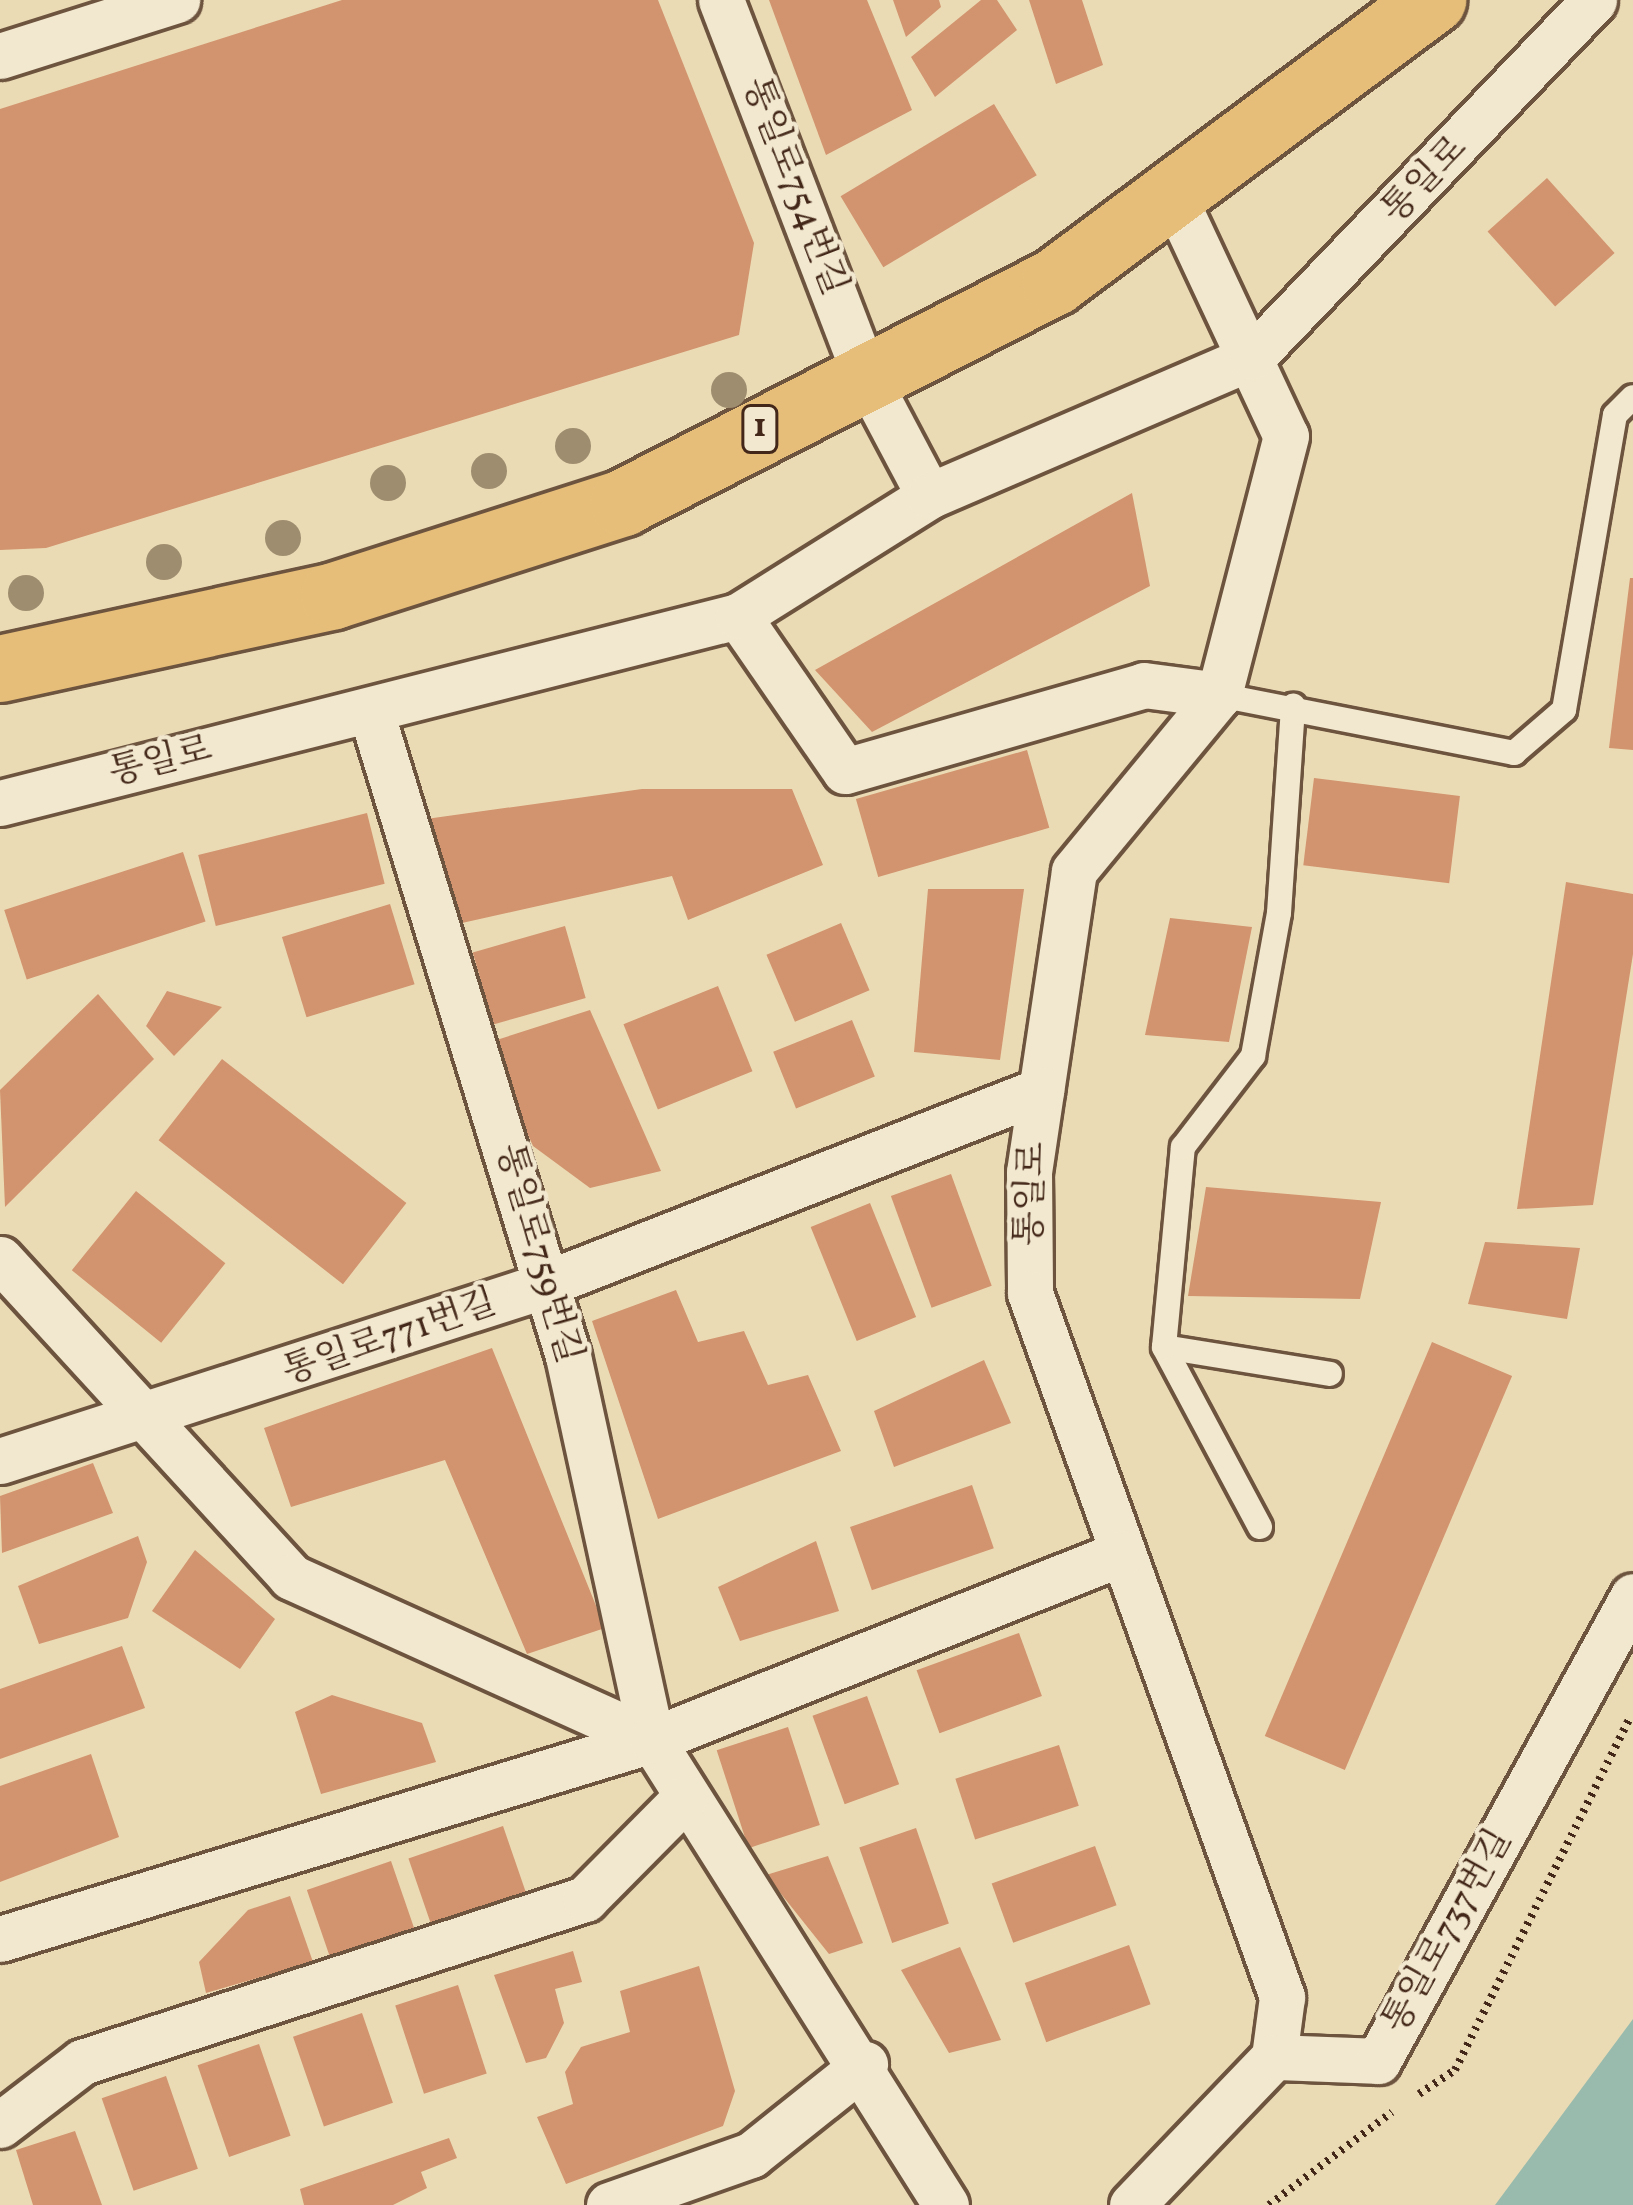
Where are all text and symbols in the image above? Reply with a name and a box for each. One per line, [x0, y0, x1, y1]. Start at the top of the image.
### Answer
street label: 통일로754번길 [732, 72, 854, 302]
street label: 통일로 [1374, 128, 1478, 234]
road number: 1 [739, 402, 781, 456]
street label: 통일로 [105, 729, 217, 797]
street label: 통일로759번길 [485, 1139, 589, 1369]
street label: 통일로 [1010, 1141, 1056, 1247]
street label: 통일로771번길 [278, 1282, 502, 1396]
street label: 통일로737번길 [1375, 1823, 1523, 2041]

